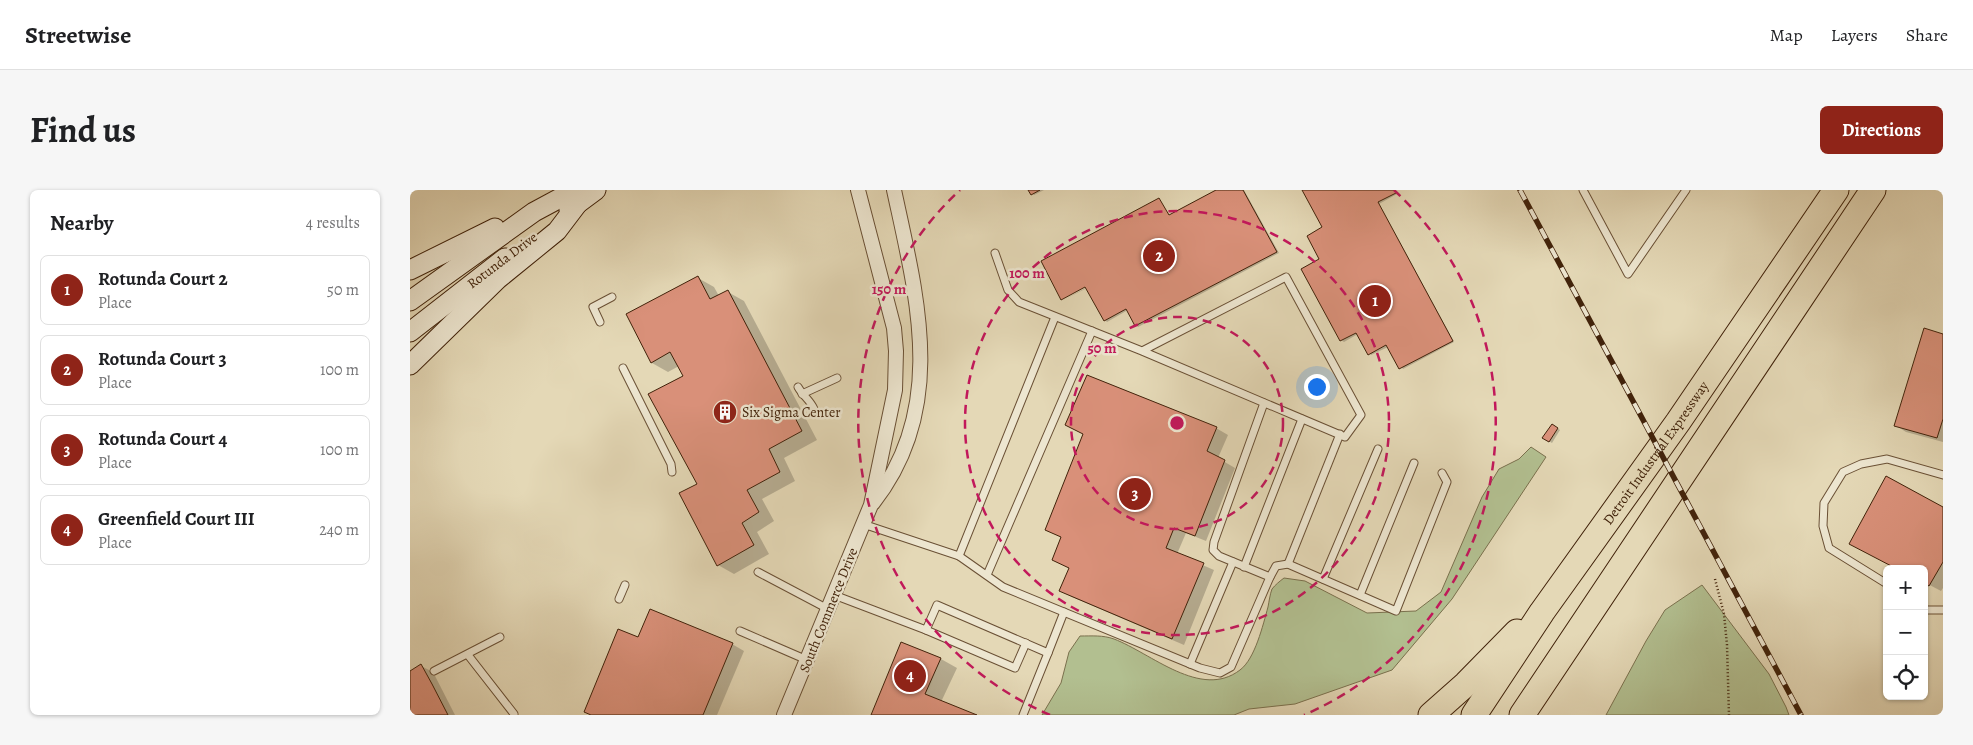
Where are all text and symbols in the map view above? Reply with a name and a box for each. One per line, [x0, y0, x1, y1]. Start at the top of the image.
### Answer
text: Streetwise [25, 19, 131, 51]
text: Map [1770, 23, 1803, 47]
text: Layers [1831, 23, 1878, 47]
text: Share [1906, 23, 1948, 47]
text: Find us [30, 106, 136, 154]
button: Directions [1820, 106, 1943, 154]
text: Nearby [50, 209, 113, 237]
text: 4 results [306, 212, 360, 234]
street label: Rotunda Drive [463, 228, 541, 293]
pin: 2 [1143, 237, 1175, 275]
text: 100 m [1009, 263, 1045, 283]
text: Rotunda Court 2 [98, 266, 228, 292]
text: 1 [64, 279, 70, 301]
text: 50 m [327, 279, 359, 301]
text: 150 m [872, 279, 907, 299]
pin: 1 [1359, 282, 1391, 320]
text: Place [98, 292, 132, 314]
text: 50 m [1087, 338, 1117, 358]
text: Rotunda Court 3 [98, 346, 227, 372]
text: 2 [63, 359, 71, 381]
text: 100 m [320, 359, 359, 381]
text: Place [98, 372, 132, 394]
your location [1304, 374, 1330, 400]
street label: Detroit Industrial Expressway [1599, 377, 1714, 529]
building icon: Six Sigma Center [712, 399, 738, 425]
place label: Six Sigma Center [742, 403, 841, 422]
centre of rings [1168, 414, 1186, 432]
text: Rotunda Court 4 [98, 426, 227, 452]
text: 3 [64, 439, 70, 461]
text: 100 m [320, 439, 359, 461]
text: Place [98, 452, 132, 474]
pin: 3 [1119, 475, 1151, 513]
text: Greenfield Court III [98, 506, 255, 532]
text: 4 [63, 519, 71, 541]
text: 240 m [319, 519, 359, 541]
text: Place [98, 532, 132, 554]
street label: South Commerce Drive [795, 545, 862, 675]
map controls [1883, 565, 1928, 700]
button: + [1883, 565, 1928, 610]
button: − [1883, 610, 1928, 655]
button: locate [1883, 655, 1928, 700]
pin: 4 [894, 657, 926, 695]

